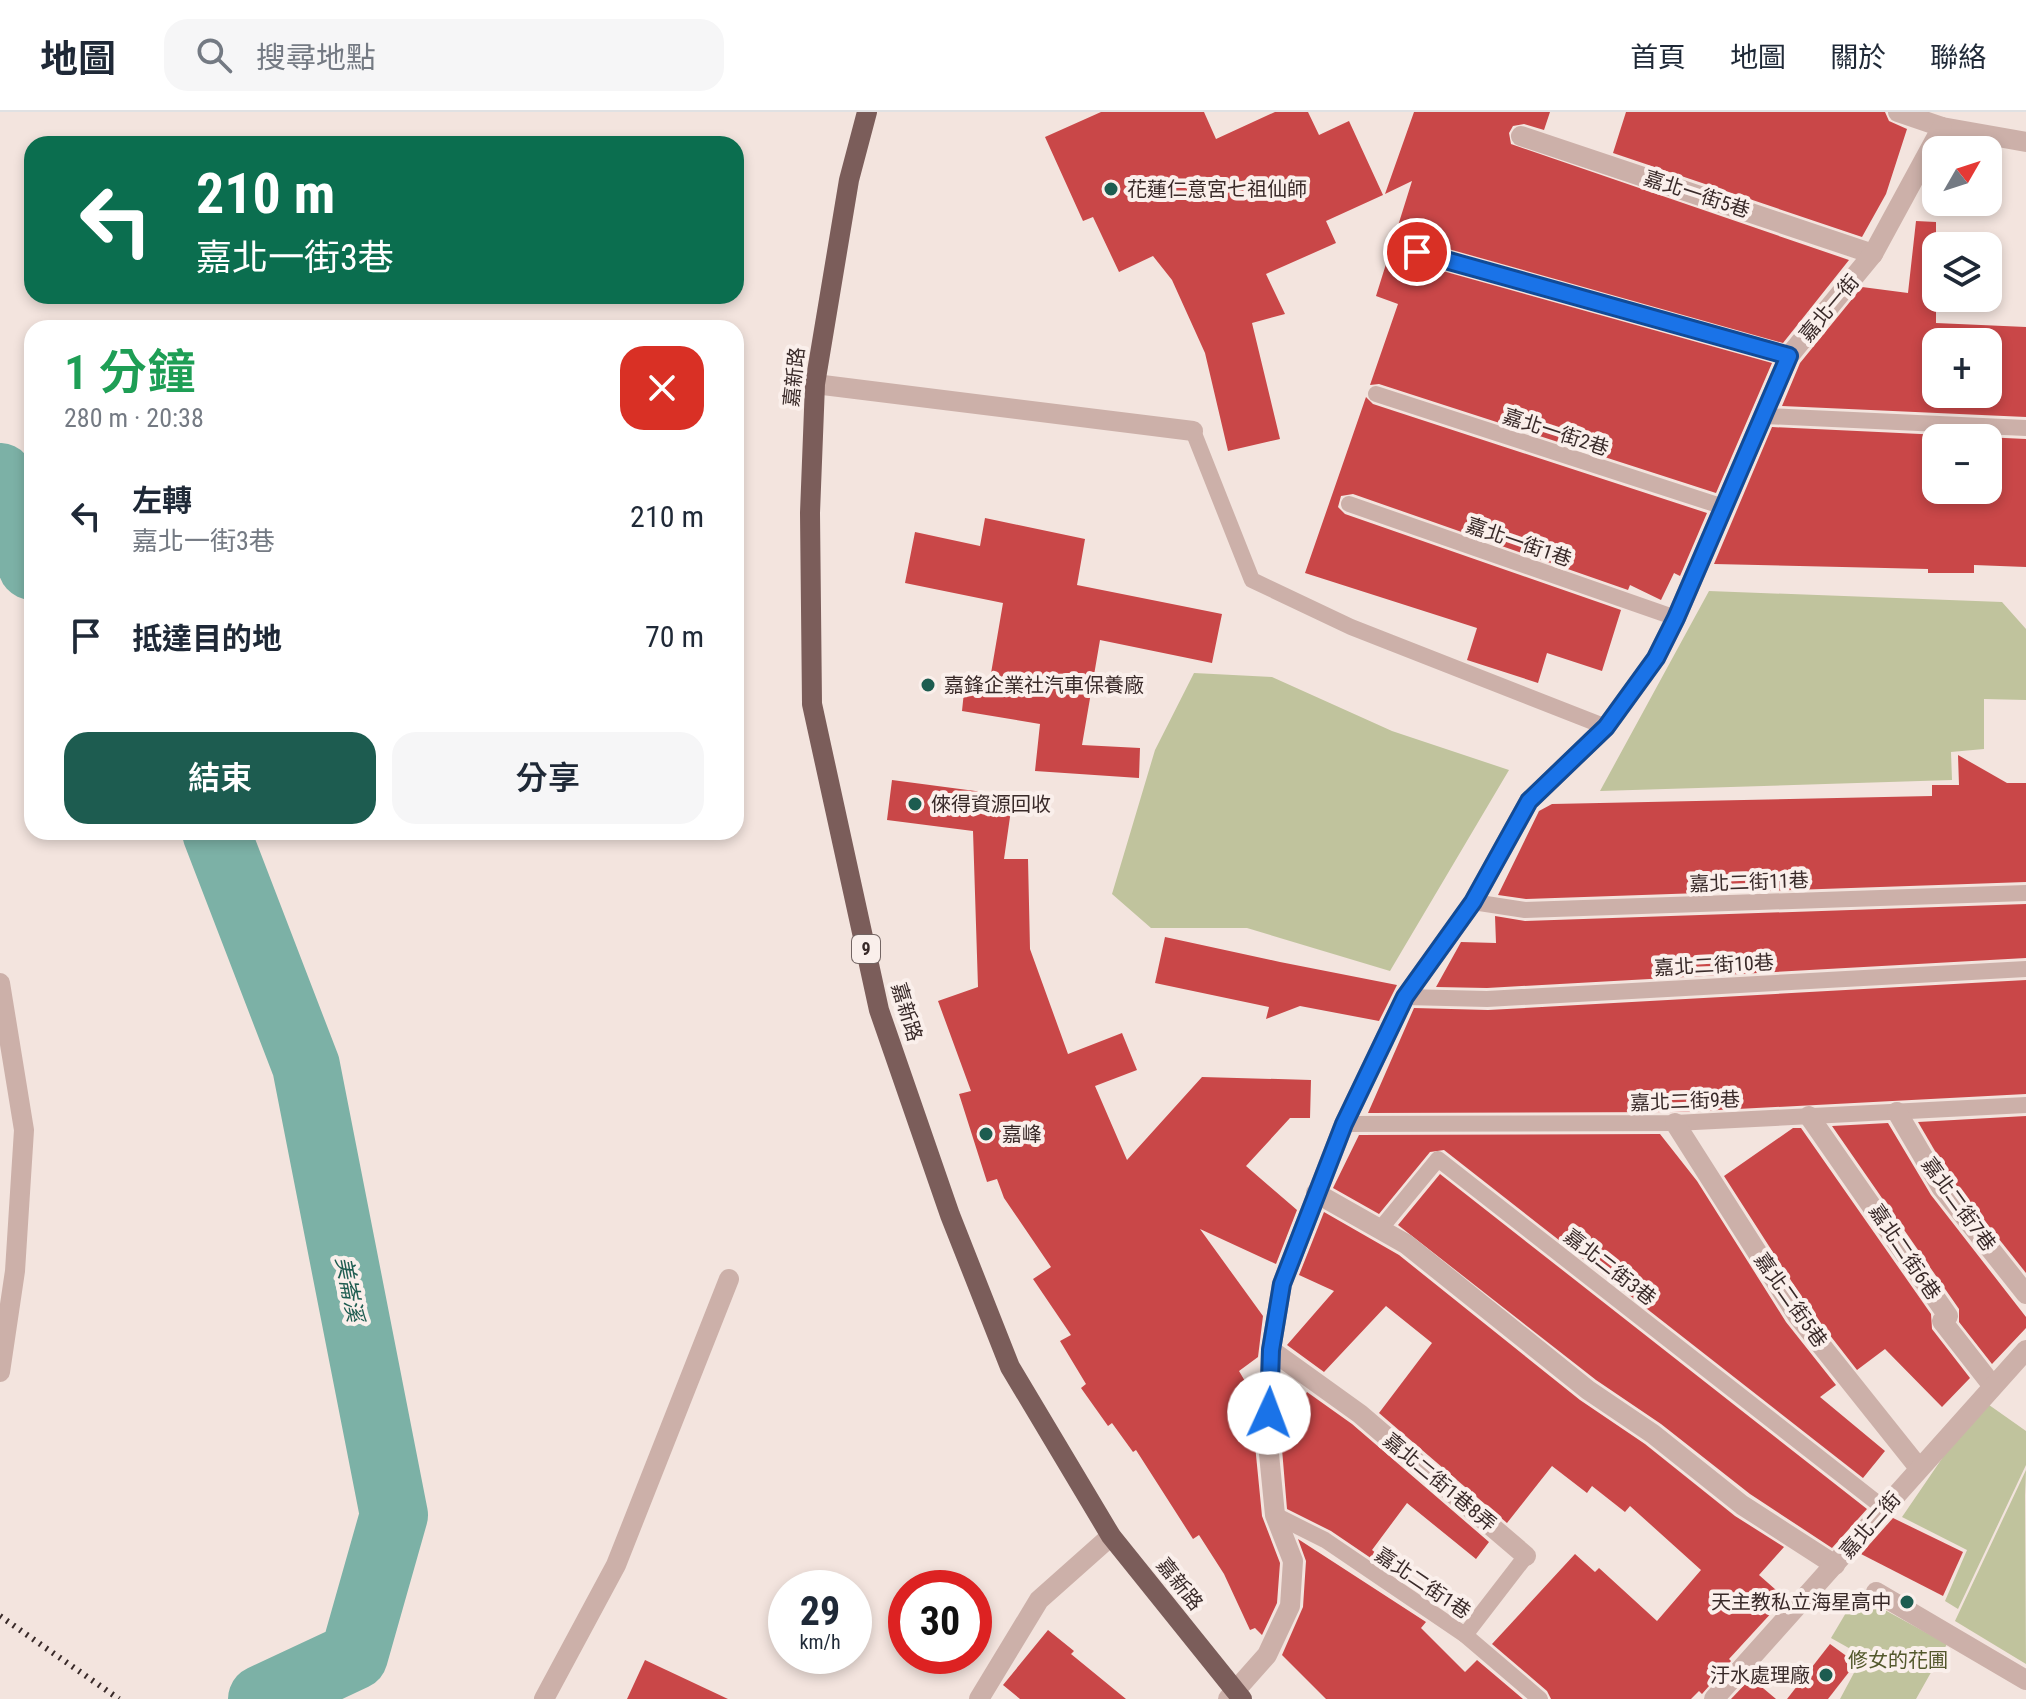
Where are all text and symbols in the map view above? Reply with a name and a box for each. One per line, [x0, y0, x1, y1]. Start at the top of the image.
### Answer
search box [164, 19, 724, 91]
icon: search [192, 33, 236, 77]
text: 地圖 [40, 37, 116, 81]
text: 搜尋地點 [256, 40, 376, 75]
text: 首頁 [1630, 41, 1686, 74]
text: 地圖 [1730, 41, 1786, 74]
text: 關於 [1830, 41, 1886, 74]
text: 聯絡 [1930, 41, 1986, 74]
north arrow [1922, 136, 2002, 216]
map controls [1922, 136, 2002, 504]
text: 210 m [196, 161, 335, 227]
street label: 嘉北一街5巷 [1641, 166, 1753, 222]
icon: left [64, 168, 168, 272]
place label: 花蓮仁意宮七祖仙師 [1127, 177, 1307, 201]
marker: 花蓮仁意宮七祖仙師 [1102, 180, 1120, 198]
pin [1383, 218, 1451, 286]
icon: arrive [1395, 230, 1439, 274]
button: layers [1922, 232, 2002, 312]
text: 嘉北一街3巷 [196, 237, 394, 279]
street label: 嘉北一街 [1794, 270, 1864, 346]
button: + [1922, 328, 2002, 408]
text: 1 分鐘 [64, 344, 195, 401]
button: close [620, 346, 704, 430]
street label: 嘉新路 [779, 346, 809, 408]
text: 280 m · 20:38 [64, 403, 204, 433]
street label: 嘉北一街2巷 [1500, 404, 1612, 460]
button: − [1922, 424, 2002, 504]
text: 左轉 [132, 483, 192, 518]
icon: left [64, 494, 108, 538]
text: 210 m [630, 499, 704, 534]
street label: 嘉北一街1巷 [1463, 513, 1575, 571]
text: 嘉北一街3巷 [132, 526, 275, 556]
icon: arrive [64, 614, 108, 658]
text: 70 m [645, 619, 704, 654]
text: 抵達目的地 [132, 621, 282, 656]
place label: 嘉鋒企業社汽車保養廠 [944, 673, 1144, 697]
marker: 嘉鋒企業社汽車保養廠 [919, 676, 937, 694]
button: 結束 [64, 732, 376, 824]
button: 分享 [392, 732, 704, 824]
place label: 倈得資源回收 [931, 792, 1051, 816]
marker: 倈得資源回收 [906, 795, 924, 813]
street label: 嘉北二街11巷 [1689, 868, 1809, 896]
road number: 9 [852, 935, 880, 963]
street label: 嘉北二街10巷 [1654, 950, 1774, 980]
street label: 嘉新路 [887, 980, 927, 1044]
street label: 嘉北二街9巷 [1630, 1087, 1740, 1115]
place label: 嘉峰 [1002, 1122, 1042, 1146]
marker: 嘉峰 [977, 1125, 995, 1143]
street label: 嘉北二街7巷 [1917, 1153, 2001, 1255]
street label: 嘉北二街6巷 [1864, 1200, 1946, 1304]
street label: 嘉北二街3巷 [1559, 1224, 1661, 1310]
street label: 嘉北二街5巷 [1750, 1248, 1832, 1352]
water label: 美崙溪 [331, 1254, 369, 1327]
position arrow [1227, 1371, 1311, 1455]
street label: 嘉北二街1巷8弄 [1379, 1428, 1501, 1536]
street label: 嘉北二街 [1835, 1487, 1905, 1563]
street label: 嘉北二街1巷 [1371, 1542, 1475, 1624]
street label: 嘉新路 [1152, 1553, 1208, 1615]
speed limit sign: 30 [888, 1570, 992, 1674]
text: 29 [800, 1588, 840, 1635]
place label: 天主教私立海星高中 [1711, 1590, 1891, 1614]
marker: 天主教私立海星高中 [1898, 1593, 1916, 1611]
text: km/h [799, 1630, 841, 1654]
park label: 修女的花圃 [1848, 1648, 1948, 1672]
place label: 汙水處理廠 [1710, 1663, 1810, 1687]
marker: 汙水處理廠 [1817, 1666, 1835, 1684]

